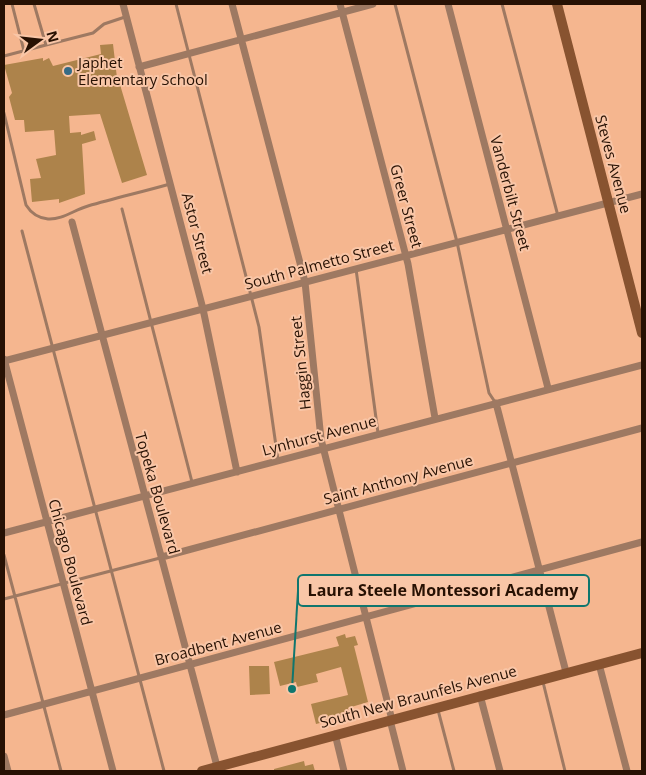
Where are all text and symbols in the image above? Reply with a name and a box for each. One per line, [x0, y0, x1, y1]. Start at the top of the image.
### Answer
north arrow [15, 15, 65, 65]
text: N [42, 29, 64, 44]
place label: Japhet Elementary School [76, 52, 208, 89]
marker: Japhet Elementary School [62, 65, 74, 77]
street label: Steves Avenue [591, 113, 637, 215]
street label: Vanderbilt Street [486, 133, 536, 253]
street label: Greer Street [386, 162, 428, 250]
street label: Astor Street [178, 190, 218, 276]
street label: South Palmetto Street [242, 234, 396, 294]
street label: Haggin Street [285, 315, 315, 411]
street label: Lynhurst Avenue [260, 410, 378, 460]
street label: Topeka Boulevard [131, 430, 185, 556]
street label: Saint Anthony Avenue [321, 449, 475, 509]
street label: Chicago Boulevard [44, 496, 98, 628]
callout: Laura Steele Montessori Academy [298, 575, 589, 606]
text: Laura Steele Montessori Academy [308, 579, 579, 601]
street label: Broadbent Avenue [152, 616, 284, 670]
street label: South New Braunfels Avenue [317, 660, 519, 732]

